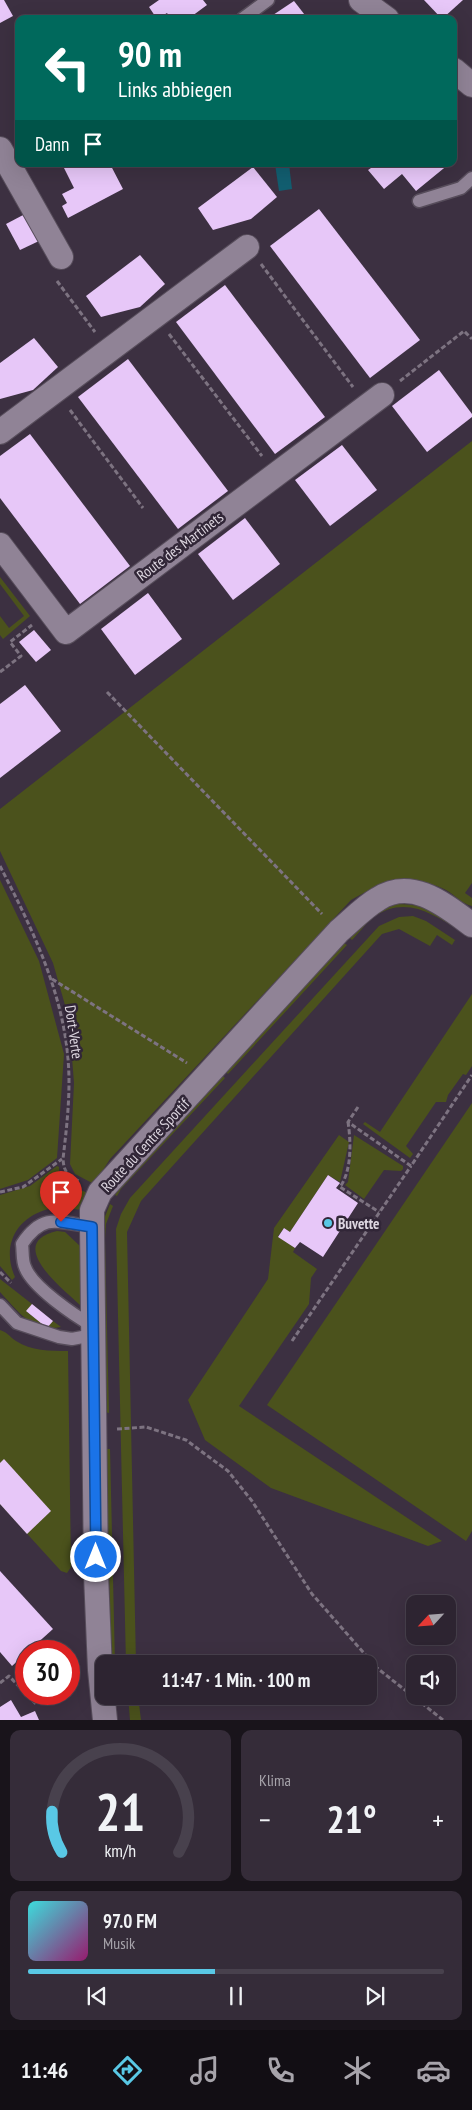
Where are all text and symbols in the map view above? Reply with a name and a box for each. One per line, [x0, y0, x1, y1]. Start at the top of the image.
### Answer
text: 90 m [118, 31, 182, 77]
icon: left [35, 35, 100, 100]
text: Links abbiegen [118, 75, 232, 103]
icon: arrive [79, 130, 107, 158]
text: Dann [35, 132, 69, 156]
street label: Route des Martinets [133, 507, 227, 585]
street label: Dort-Verte [61, 1004, 87, 1060]
street label: Route du Centre Sportif [97, 1093, 194, 1196]
pin [40, 1171, 82, 1222]
icon: arrive [47, 1178, 75, 1206]
place label: Buvette [338, 1214, 379, 1233]
marker: Buvette [322, 1217, 334, 1229]
position arrow [69, 1530, 121, 1582]
north arrow [406, 1595, 456, 1645]
map controls [406, 1595, 456, 1705]
speed limit sign: 30 [15, 1640, 80, 1705]
button: sound [406, 1655, 456, 1705]
text: 11:47 · 1 Min. · 100 m [162, 1668, 310, 1692]
text: Klima [259, 1770, 291, 1790]
text: 21 [96, 1778, 145, 1845]
text: 21° [326, 1794, 377, 1843]
text: − [259, 1801, 271, 1838]
text: + [432, 1801, 444, 1838]
text: km/h [105, 1839, 136, 1862]
text: 97.0 FM [103, 1909, 157, 1933]
text: Musik [103, 1933, 135, 1953]
icon: previous [83, 1982, 111, 2010]
icon: pause [222, 1982, 250, 2010]
icon: next [361, 1982, 389, 2010]
icon: directions [110, 2053, 145, 2088]
icon: music [187, 2053, 222, 2088]
icon: phone [263, 2053, 298, 2088]
icon: climate [340, 2053, 375, 2088]
icon: car [416, 2053, 451, 2088]
text: 11:46 [21, 2056, 68, 2084]

